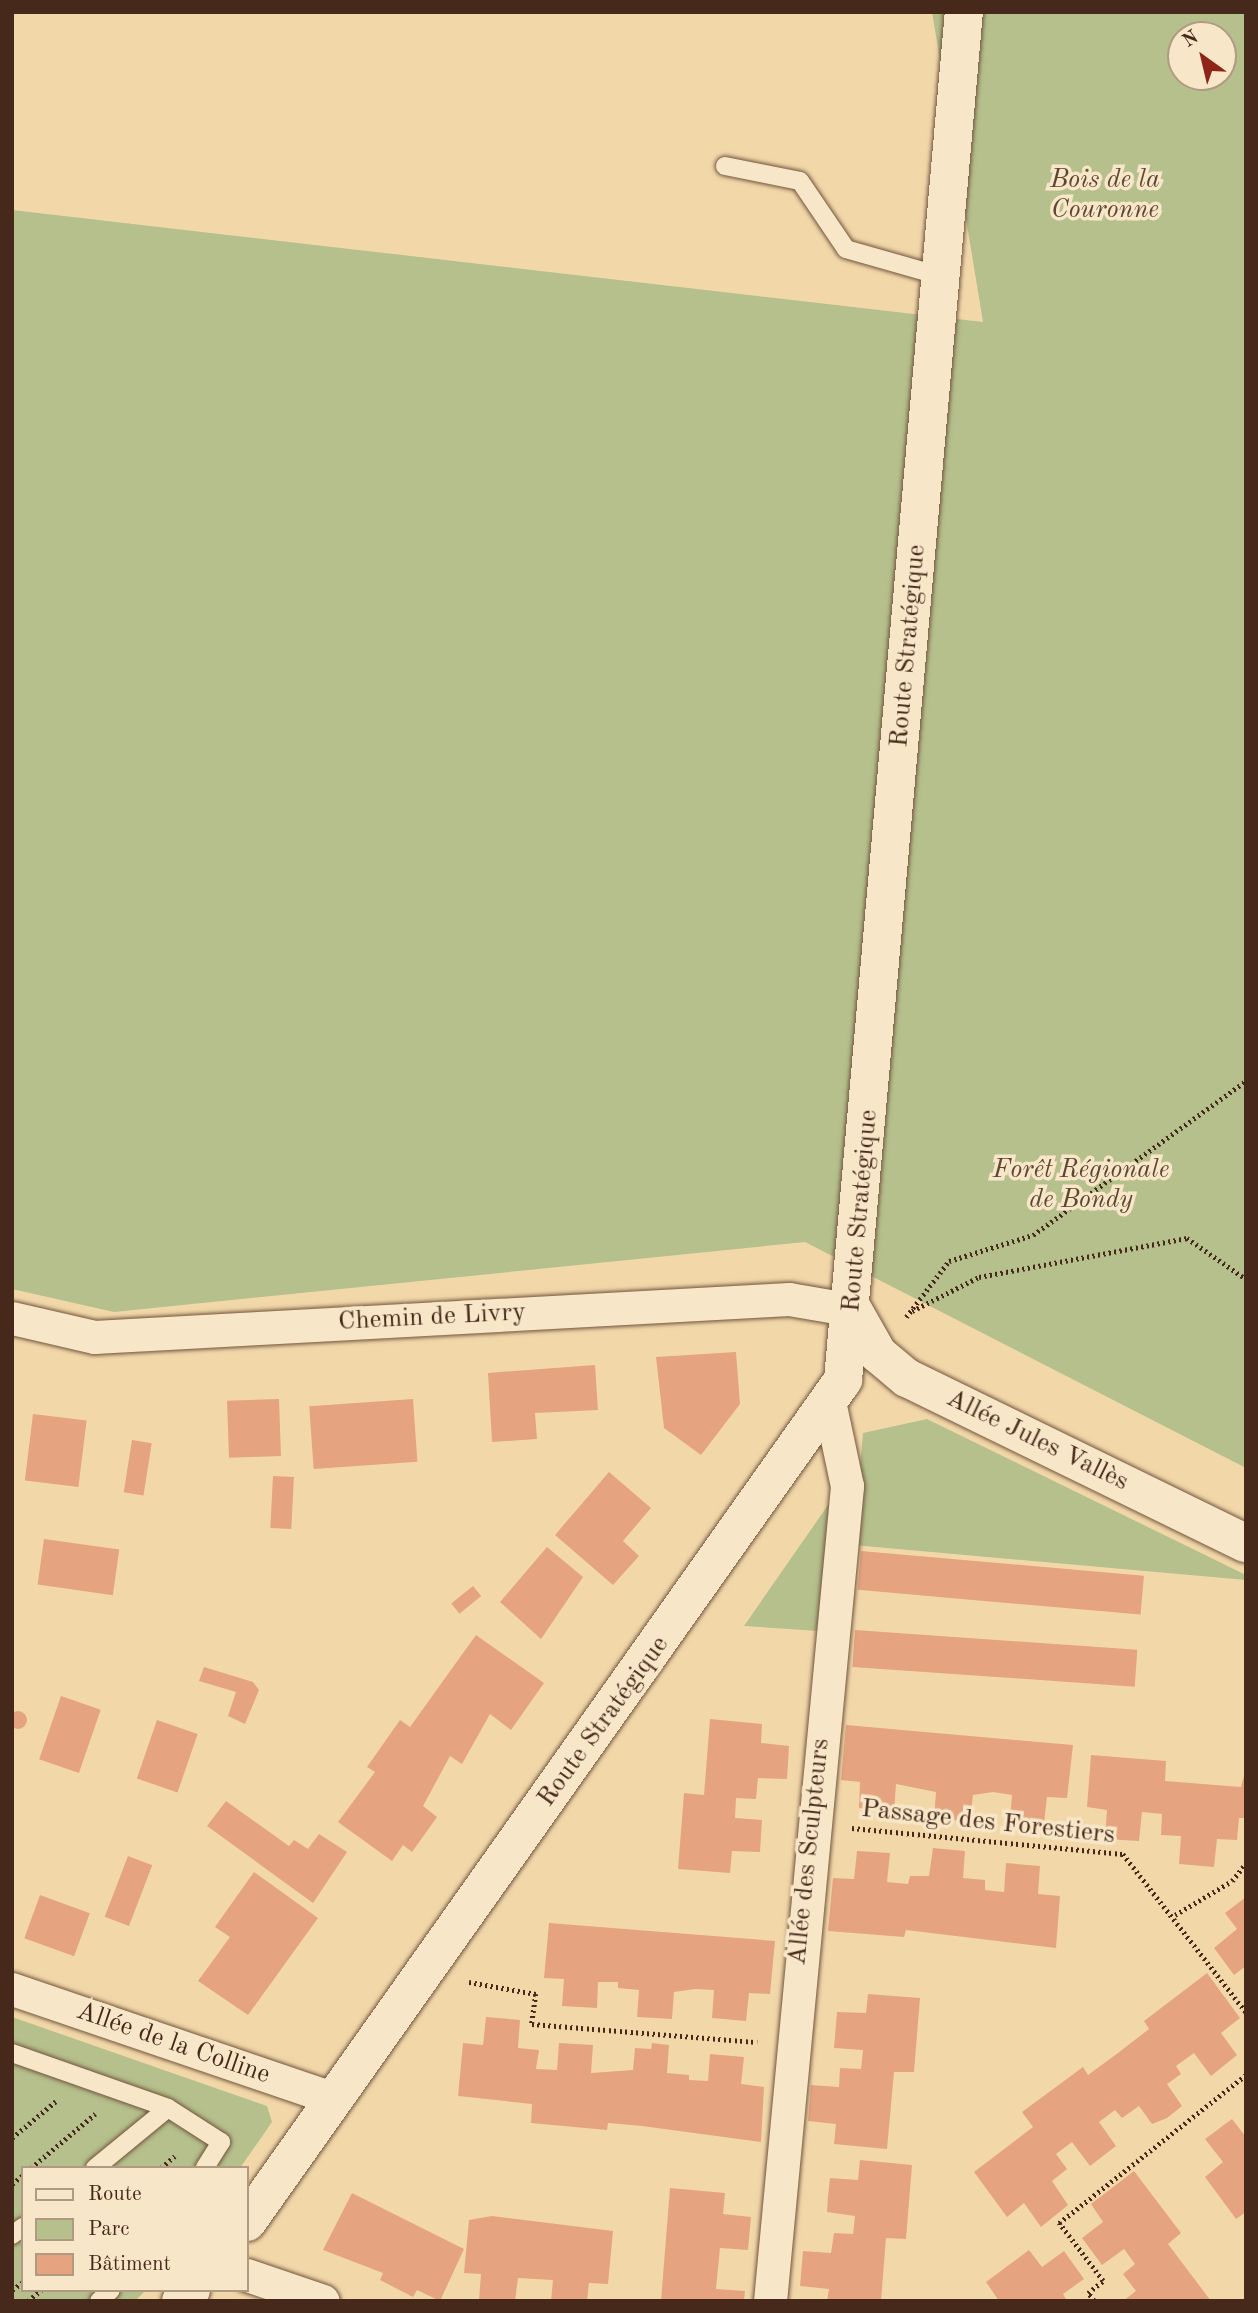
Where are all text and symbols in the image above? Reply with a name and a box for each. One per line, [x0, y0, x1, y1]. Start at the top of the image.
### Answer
north arrow [1167, 21, 1237, 91]
text: N [1180, 28, 1202, 52]
park label: Bois de la Couronne [1050, 165, 1160, 227]
street label: Route Stratégique [885, 543, 933, 749]
street label: Route Stratégique [837, 1108, 885, 1314]
park label: Forêt Régionale de Bondy [993, 1155, 1169, 1216]
street label: Chemin de Livry [337, 1298, 527, 1338]
street label: Allée Jules Vallès [941, 1383, 1133, 1499]
street label: Route Stratégique [532, 1631, 676, 1813]
street label: Allée des Sculpteurs [783, 1737, 837, 1967]
street label: Passage des Forestiers [860, 1794, 1116, 1852]
street label: Allée de la Colline [72, 1996, 274, 2092]
legend [21, 2166, 248, 2292]
text: Route [88, 2184, 142, 2205]
text: Parc [88, 2219, 130, 2240]
text: Bâtiment [88, 2254, 171, 2275]

